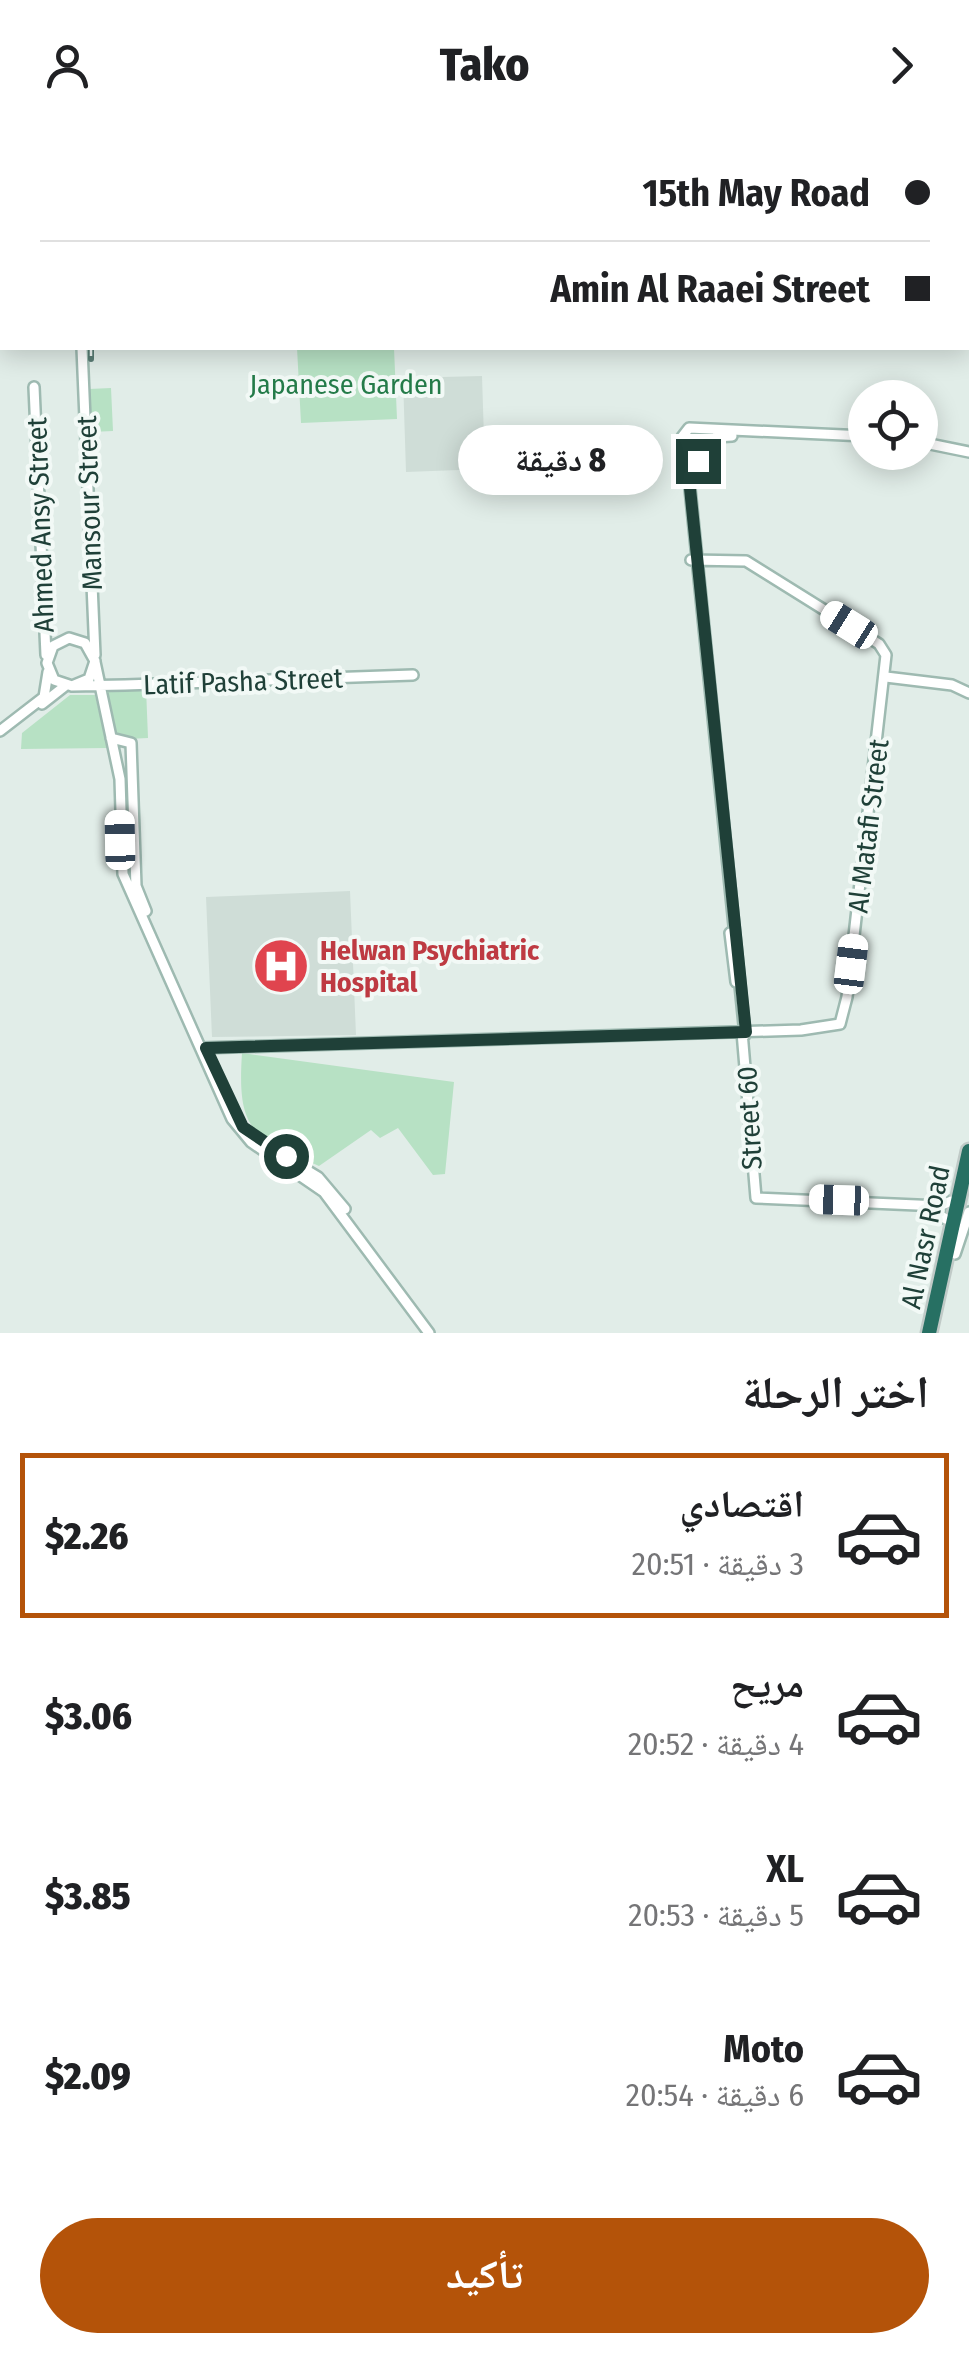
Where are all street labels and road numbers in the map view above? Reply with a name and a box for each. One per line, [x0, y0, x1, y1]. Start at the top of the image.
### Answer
street label: Mansour Street [70, 414, 109, 591]
street label: Ahmed Ansy Street [20, 416, 61, 633]
street label: Latif Pasha Street [143, 661, 344, 701]
street label: Al Matafi Street [841, 736, 896, 915]
street label: Street 60 [730, 1065, 769, 1171]
street label: Al Nasr Road [894, 1162, 957, 1312]

